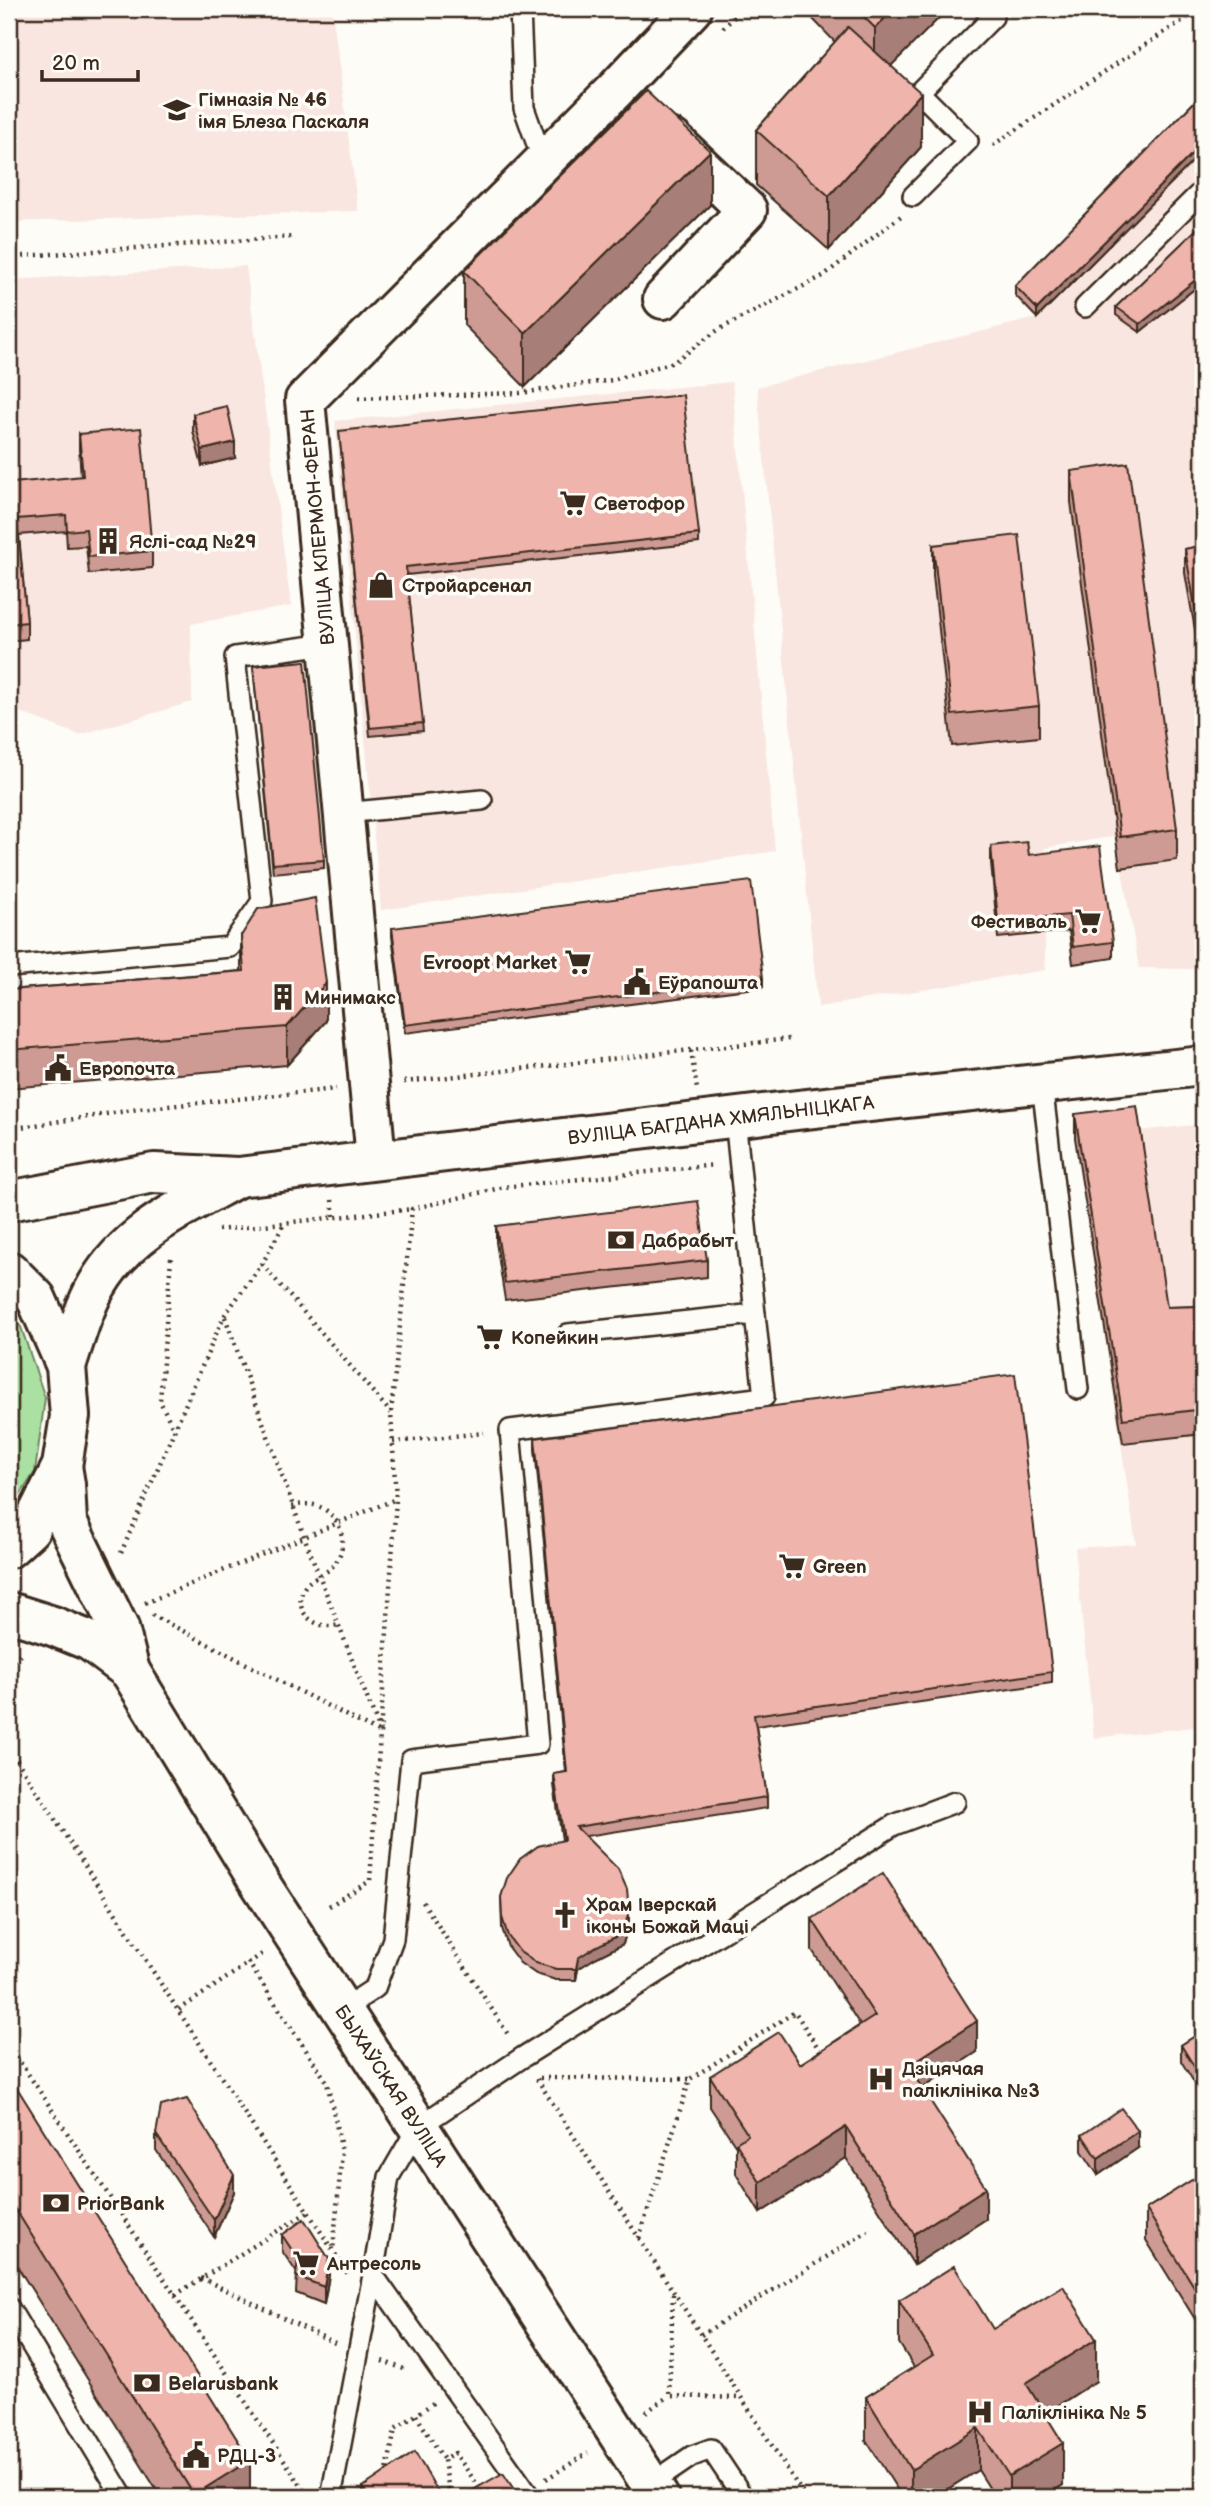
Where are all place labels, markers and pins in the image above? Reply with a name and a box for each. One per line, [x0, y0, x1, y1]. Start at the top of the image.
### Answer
place label: Гімназія № 46 імя Блеза Паскаля [198, 89, 369, 134]
school or university icon: Гімназія № 46 імя Блеза Паскаля [162, 95, 192, 125]
supermarket icon: Светофор [558, 488, 588, 518]
place label: Светофор [594, 493, 686, 516]
building icon: Яслі-сад №29 [93, 526, 123, 556]
place label: Яслі-сад №29 [129, 531, 256, 554]
shop icon: Стройарсенал [366, 570, 396, 600]
place label: Стройарсенал [402, 575, 532, 598]
supermarket icon: Фестиваль [1073, 906, 1103, 936]
place label: Фестиваль [971, 911, 1067, 934]
supermarket icon: Evroopt Market [563, 947, 593, 977]
place label: Evroopt Market [423, 952, 558, 975]
public building icon: Еўрапошта [622, 967, 652, 997]
place label: Еўрапошта [658, 972, 759, 995]
building icon: Минимакс [268, 982, 298, 1012]
place label: Минимакс [304, 987, 396, 1010]
public building icon: Европочта [43, 1053, 73, 1083]
place label: Европочта [79, 1058, 176, 1081]
bank icon: Дабрабыт [606, 1225, 636, 1255]
place label: Дабрабыт [642, 1230, 734, 1253]
supermarket icon: Копейкин [475, 1322, 505, 1352]
place label: Копейкин [511, 1327, 599, 1350]
supermarket icon: Green [777, 1551, 807, 1581]
place label: Green [813, 1556, 867, 1579]
place label: Храм Іверскай іконы Божай Маці [585, 1894, 749, 1939]
church icon: Храм Іверскай іконы Божай Маці [550, 1900, 580, 1930]
place label: Дзіцячая паліклініка №3 [902, 2058, 1040, 2103]
hospital icon: Дзіцячая паліклініка №3 [866, 2064, 896, 2094]
bank icon: PriorBank [41, 2188, 71, 2218]
place label: PriorBank [77, 2193, 164, 2216]
supermarket icon: Антресоль [291, 2248, 321, 2278]
place label: Антресоль [326, 2253, 421, 2276]
bank icon: Belarusbank [132, 2368, 162, 2398]
place label: Belarusbank [168, 2373, 278, 2396]
hospital icon: Паліклініка № 5 [965, 2397, 995, 2427]
place label: Паліклініка № 5 [1001, 2402, 1147, 2425]
public building icon: РДЦ-3 [181, 2440, 211, 2470]
place label: РДЦ-3 [217, 2445, 276, 2468]

